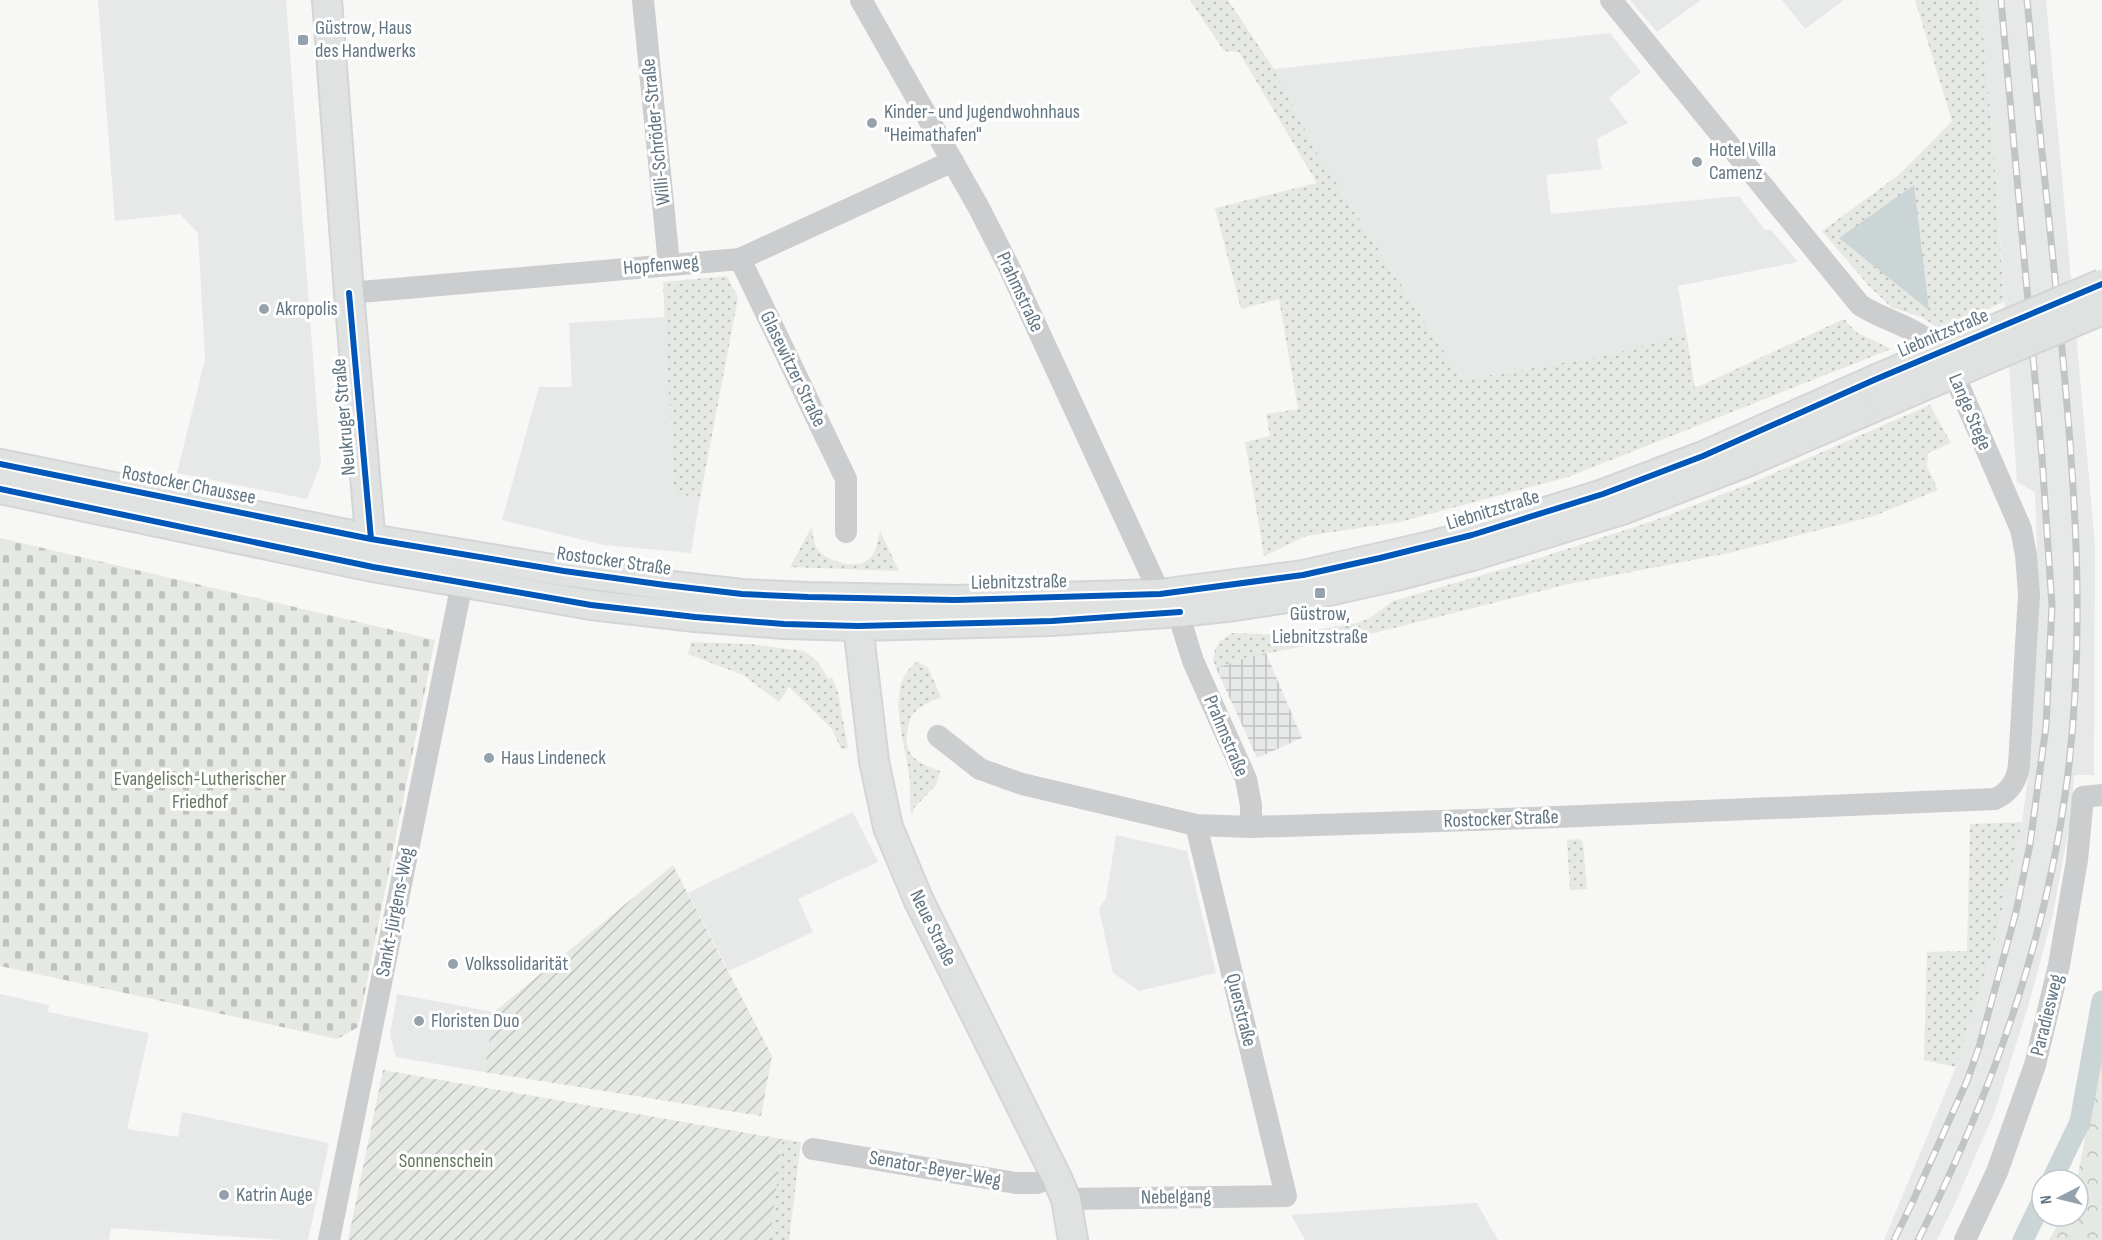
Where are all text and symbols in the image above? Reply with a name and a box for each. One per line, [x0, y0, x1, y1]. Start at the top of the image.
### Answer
place label: Güstrow, Haus des Handwerks [315, 16, 416, 63]
marker: Güstrow, Haus des Handwerks [296, 33, 310, 47]
street label: Willi-Schröder-Straße [636, 57, 676, 207]
place label: Kinder- und Jugendwohnhaus "Heimathafen" [884, 100, 1080, 147]
marker: Kinder- und Jugendwohnhaus "Heimathafen" [865, 116, 879, 130]
place label: Hotel Villa Camenz [1709, 138, 1776, 185]
marker: Hotel Villa Camenz [1690, 155, 1704, 169]
street label: Prahmstraße [991, 248, 1049, 336]
street label: Hopfenweg [622, 250, 700, 280]
place label: Akropolis [275, 297, 338, 321]
marker: Akropolis [257, 302, 271, 316]
street label: Liebnitzstraße [1894, 303, 1992, 363]
street label: Glasewitzer Straße [755, 307, 831, 431]
street label: Neukruger Straße [327, 357, 361, 477]
street label: Lange Stege [1943, 370, 1997, 454]
street label: Rostocker Chaussee [120, 460, 258, 510]
street label: Liebnitzstraße [1444, 484, 1542, 536]
street label: Rostocker Straße [555, 541, 673, 581]
street label: Liebnitzstraße [971, 569, 1067, 595]
marker: Güstrow, Liebnitzstraße [1313, 586, 1327, 600]
place label: Güstrow, Liebnitzstraße [1272, 602, 1368, 649]
street label: Prahmstraße [1198, 692, 1254, 780]
place label: Haus Lindeneck [501, 746, 606, 770]
marker: Haus Lindeneck [482, 751, 496, 765]
park label: Evangelisch-Lutherischer Friedhof [114, 767, 286, 814]
street label: Rostocker Straße [1443, 805, 1559, 833]
street label: Sankt-Jürgens-Weg [371, 845, 419, 979]
street label: Neue Straße [904, 886, 962, 970]
place label: Volkssolidarität [465, 952, 568, 976]
marker: Volkssolidarität [446, 957, 460, 971]
street label: Querstraße [1220, 971, 1262, 1049]
street label: Paradiesweg [2025, 972, 2069, 1058]
place label: Floristen Duo [431, 1009, 519, 1033]
marker: Floristen Duo [412, 1014, 426, 1028]
street label: Senator-Beyer-Weg [867, 1146, 1003, 1192]
park label: Sonnenschein [399, 1149, 493, 1173]
north arrow [2030, 1168, 2090, 1228]
place label: Katrin Auge [236, 1183, 313, 1207]
street label: Nebelgang [1141, 1184, 1211, 1210]
marker: Katrin Auge [217, 1188, 231, 1202]
text: N [2037, 1194, 2057, 1205]

